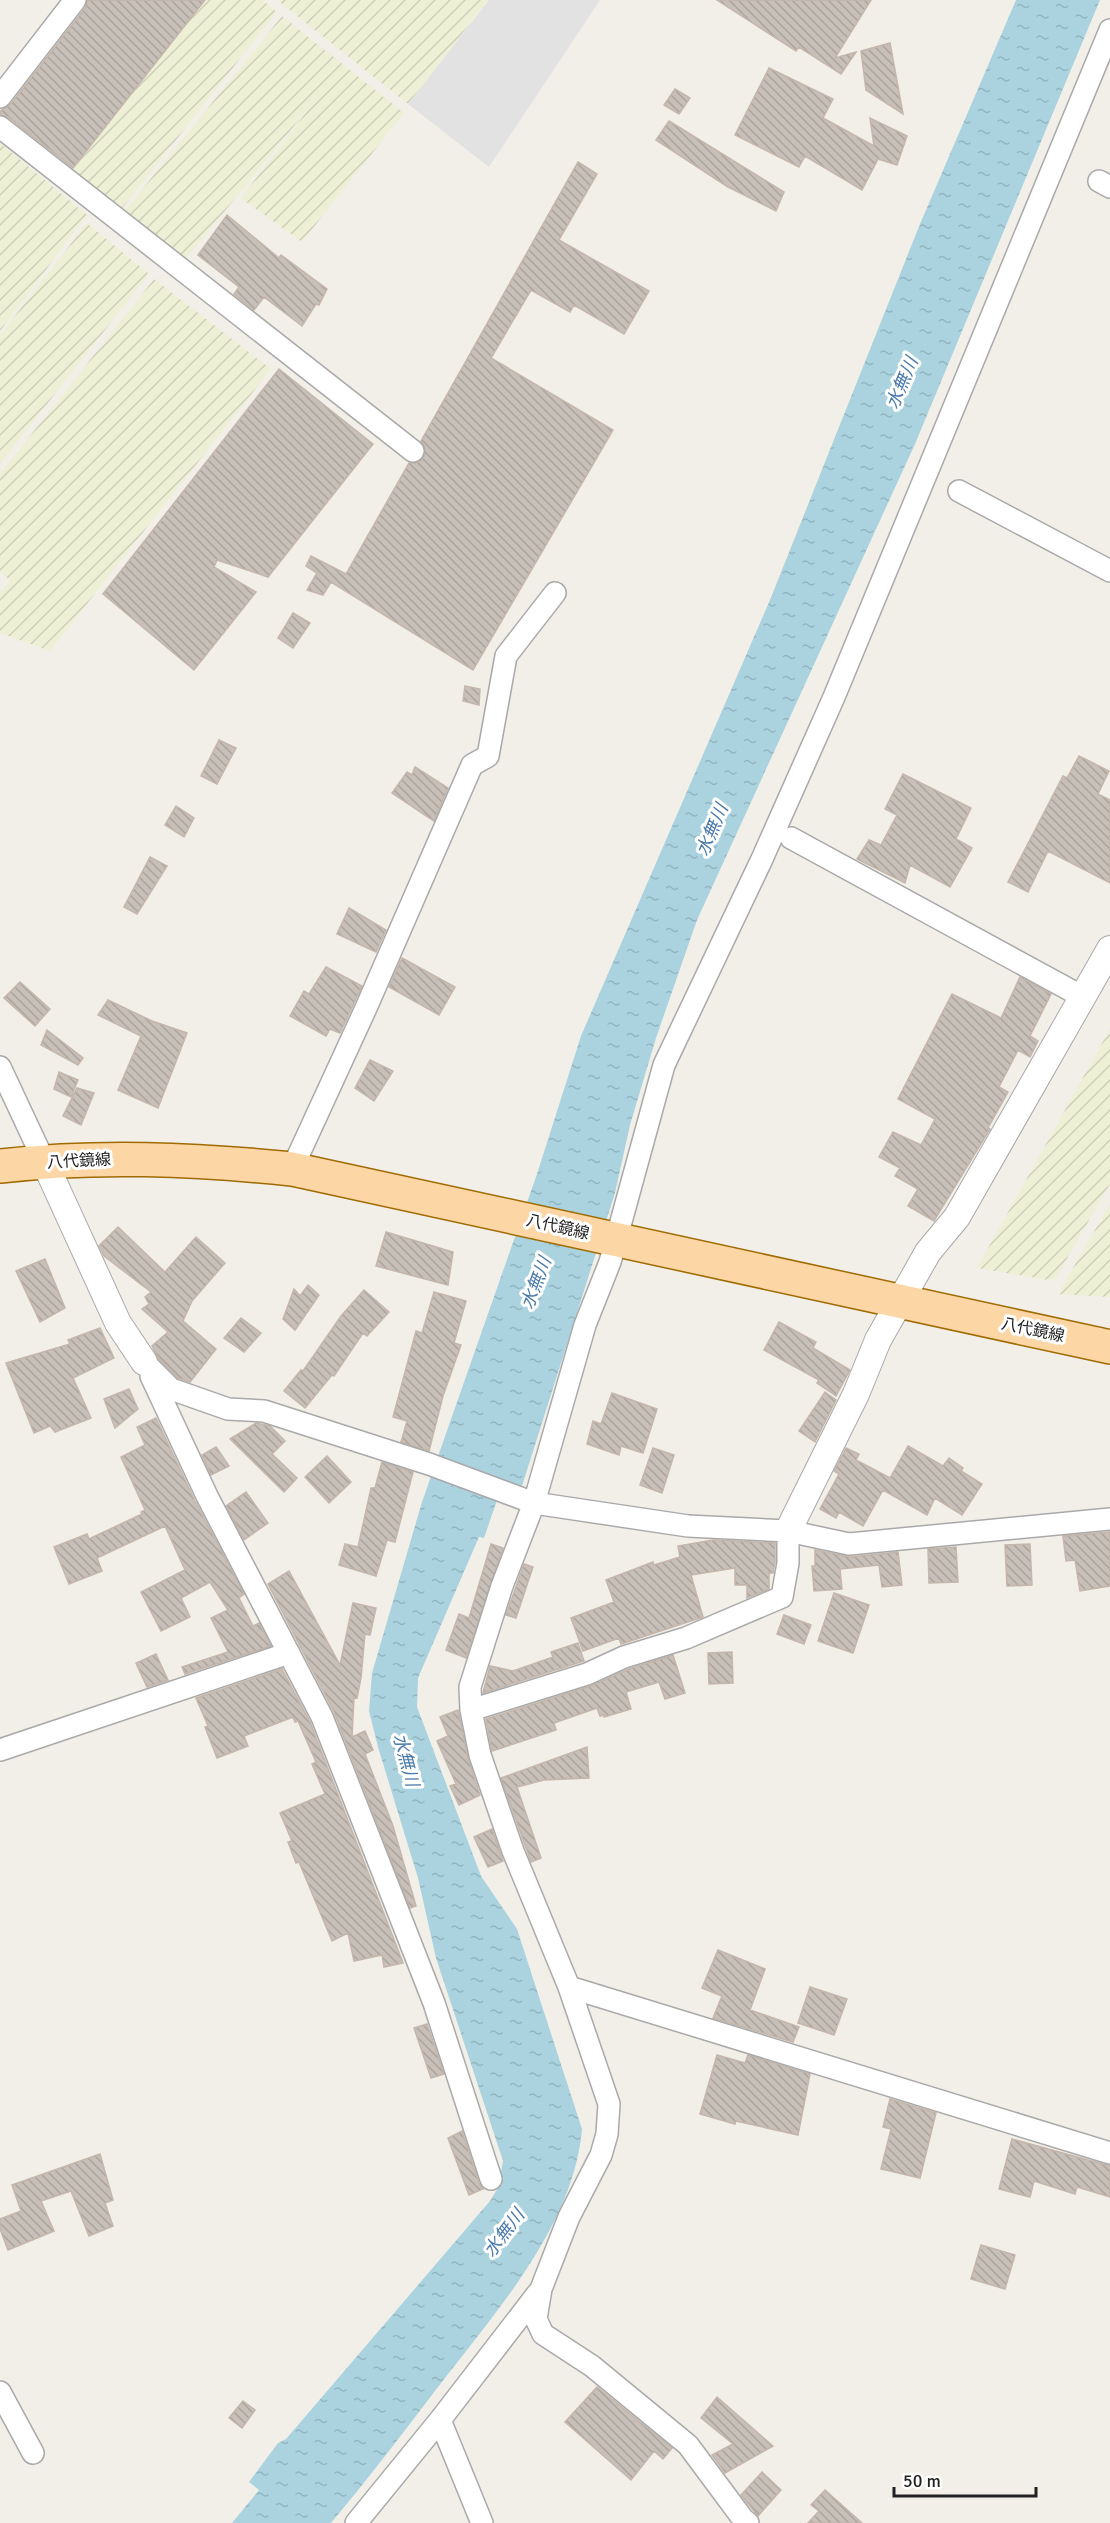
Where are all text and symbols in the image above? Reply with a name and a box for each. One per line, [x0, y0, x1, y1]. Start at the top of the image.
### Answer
water label: 水無川 [881, 352, 923, 412]
water label: 水無川 [691, 799, 733, 859]
street label: 八代鏡線 [47, 1149, 112, 1173]
street label: 八代鏡線 [524, 1210, 591, 1244]
water label: 水無川 [516, 1252, 557, 1312]
street label: 八代鏡線 [999, 1314, 1066, 1346]
water label: 水無川 [388, 1731, 424, 1791]
water label: 水無川 [479, 2203, 530, 2261]
scale bar [894, 2460, 1036, 2498]
text: 50 m [903, 2470, 941, 2492]

